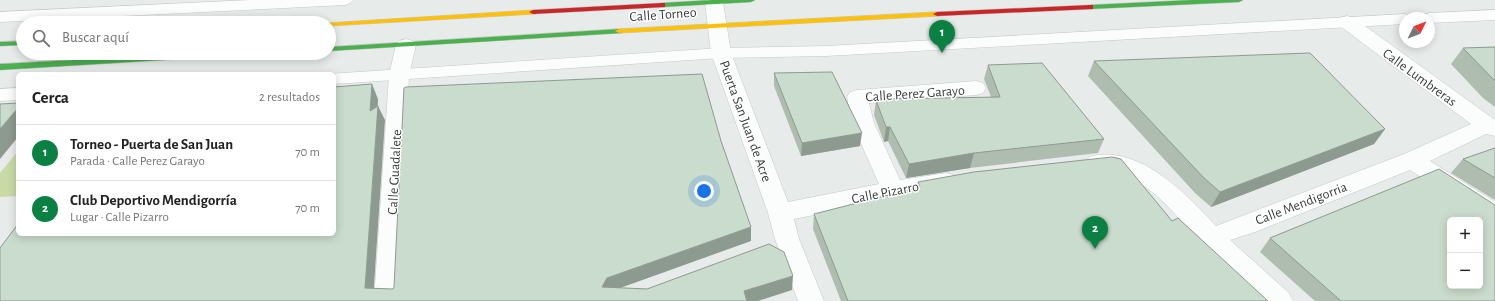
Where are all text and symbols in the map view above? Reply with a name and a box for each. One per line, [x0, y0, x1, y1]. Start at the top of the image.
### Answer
street label: Calle Torneo [629, 6, 697, 24]
north arrow [1399, 12, 1435, 48]
search box [16, 16, 336, 60]
pin: 1 [929, 20, 955, 53]
icon: search [30, 27, 52, 49]
text: Buscar aquí [62, 30, 129, 45]
street label: Calle Lumbreras [1380, 46, 1459, 109]
street label: Puerta San Juan de Acre [717, 59, 774, 184]
street label: Calle Perez Garayo [865, 84, 965, 104]
text: Cerca [32, 89, 69, 106]
text: 2 resultados [259, 91, 320, 104]
street label: Calle Guadalete [386, 129, 404, 215]
text: Torneo - Puerta de San Juan [70, 137, 233, 152]
text: 1 [43, 146, 47, 159]
text: 70 m [295, 146, 320, 159]
text: Parada · Calle Perez Garayo [70, 155, 205, 168]
street label: Calle Pizarro [850, 180, 920, 206]
street label: Calle Mendigorria [1254, 180, 1350, 228]
your location [694, 181, 714, 201]
text: Club Deportivo Mendigorría [70, 193, 237, 208]
text: 2 [42, 202, 48, 215]
text: 70 m [295, 202, 320, 215]
text: Lugar · Calle Pizarro [70, 211, 169, 224]
pin: 2 [1082, 216, 1108, 249]
map controls [1447, 217, 1483, 289]
button: + [1447, 217, 1483, 253]
button: − [1447, 253, 1483, 289]

